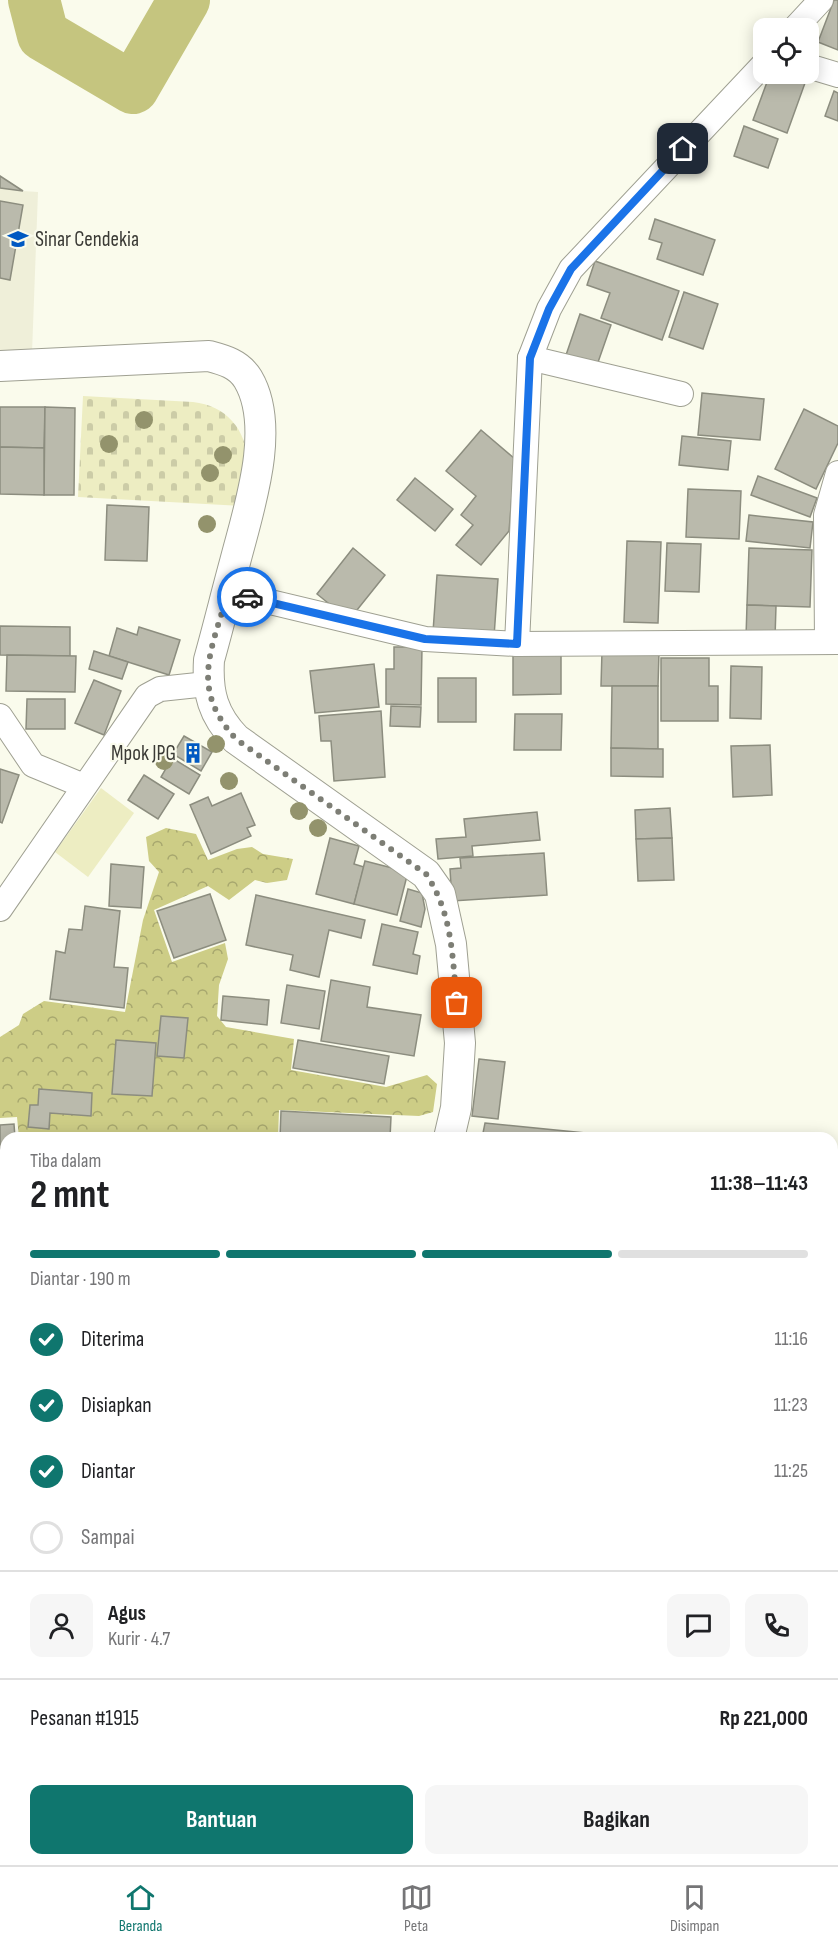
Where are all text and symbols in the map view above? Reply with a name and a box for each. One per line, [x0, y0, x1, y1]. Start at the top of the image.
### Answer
map controls [753, 18, 819, 84]
button: locate [753, 18, 819, 84]
pin [657, 123, 708, 174]
icon: home [666, 132, 699, 165]
school or university icon: Sinar Cendekia [6, 227, 30, 251]
place label: Sinar Cendekia [35, 227, 139, 252]
courier [217, 567, 277, 627]
icon: car [231, 581, 264, 614]
place label: Mpok JPG [111, 741, 176, 766]
building icon: Mpok JPG [181, 741, 205, 765]
pin [431, 977, 482, 1028]
icon: bag [440, 986, 473, 1019]
text: Tiba dalam [30, 1149, 101, 1173]
text: 11:38–11:43 [710, 1170, 808, 1197]
text: 2 mnt [30, 1172, 109, 1219]
text: Diantar · 190 m [30, 1267, 131, 1291]
icon: check [30, 1323, 63, 1356]
text: Diterima [81, 1326, 144, 1353]
text: 11:16 [774, 1327, 808, 1351]
icon: check [30, 1389, 63, 1422]
text: Disiapkan [81, 1392, 152, 1419]
text: 11:23 [774, 1393, 808, 1417]
icon: check [30, 1455, 63, 1488]
text: Diantar [81, 1458, 135, 1485]
text: 11:25 [774, 1459, 808, 1483]
text: Sampai [81, 1524, 135, 1551]
button: person [30, 1594, 93, 1657]
button: chat [667, 1594, 730, 1657]
button: phone [745, 1594, 808, 1657]
text: Agus [108, 1600, 146, 1627]
text: Kurir · 4.7 [108, 1627, 170, 1651]
text: Pesanan #1915 [30, 1705, 139, 1732]
text: Rp 221,000 [719, 1705, 808, 1732]
button: Bantuan [30, 1785, 413, 1854]
button: Bagikan [425, 1785, 808, 1854]
tab: Beranda [119, 1881, 162, 1936]
tab: Peta [400, 1881, 433, 1936]
tab: Disimpan [670, 1881, 719, 1936]

